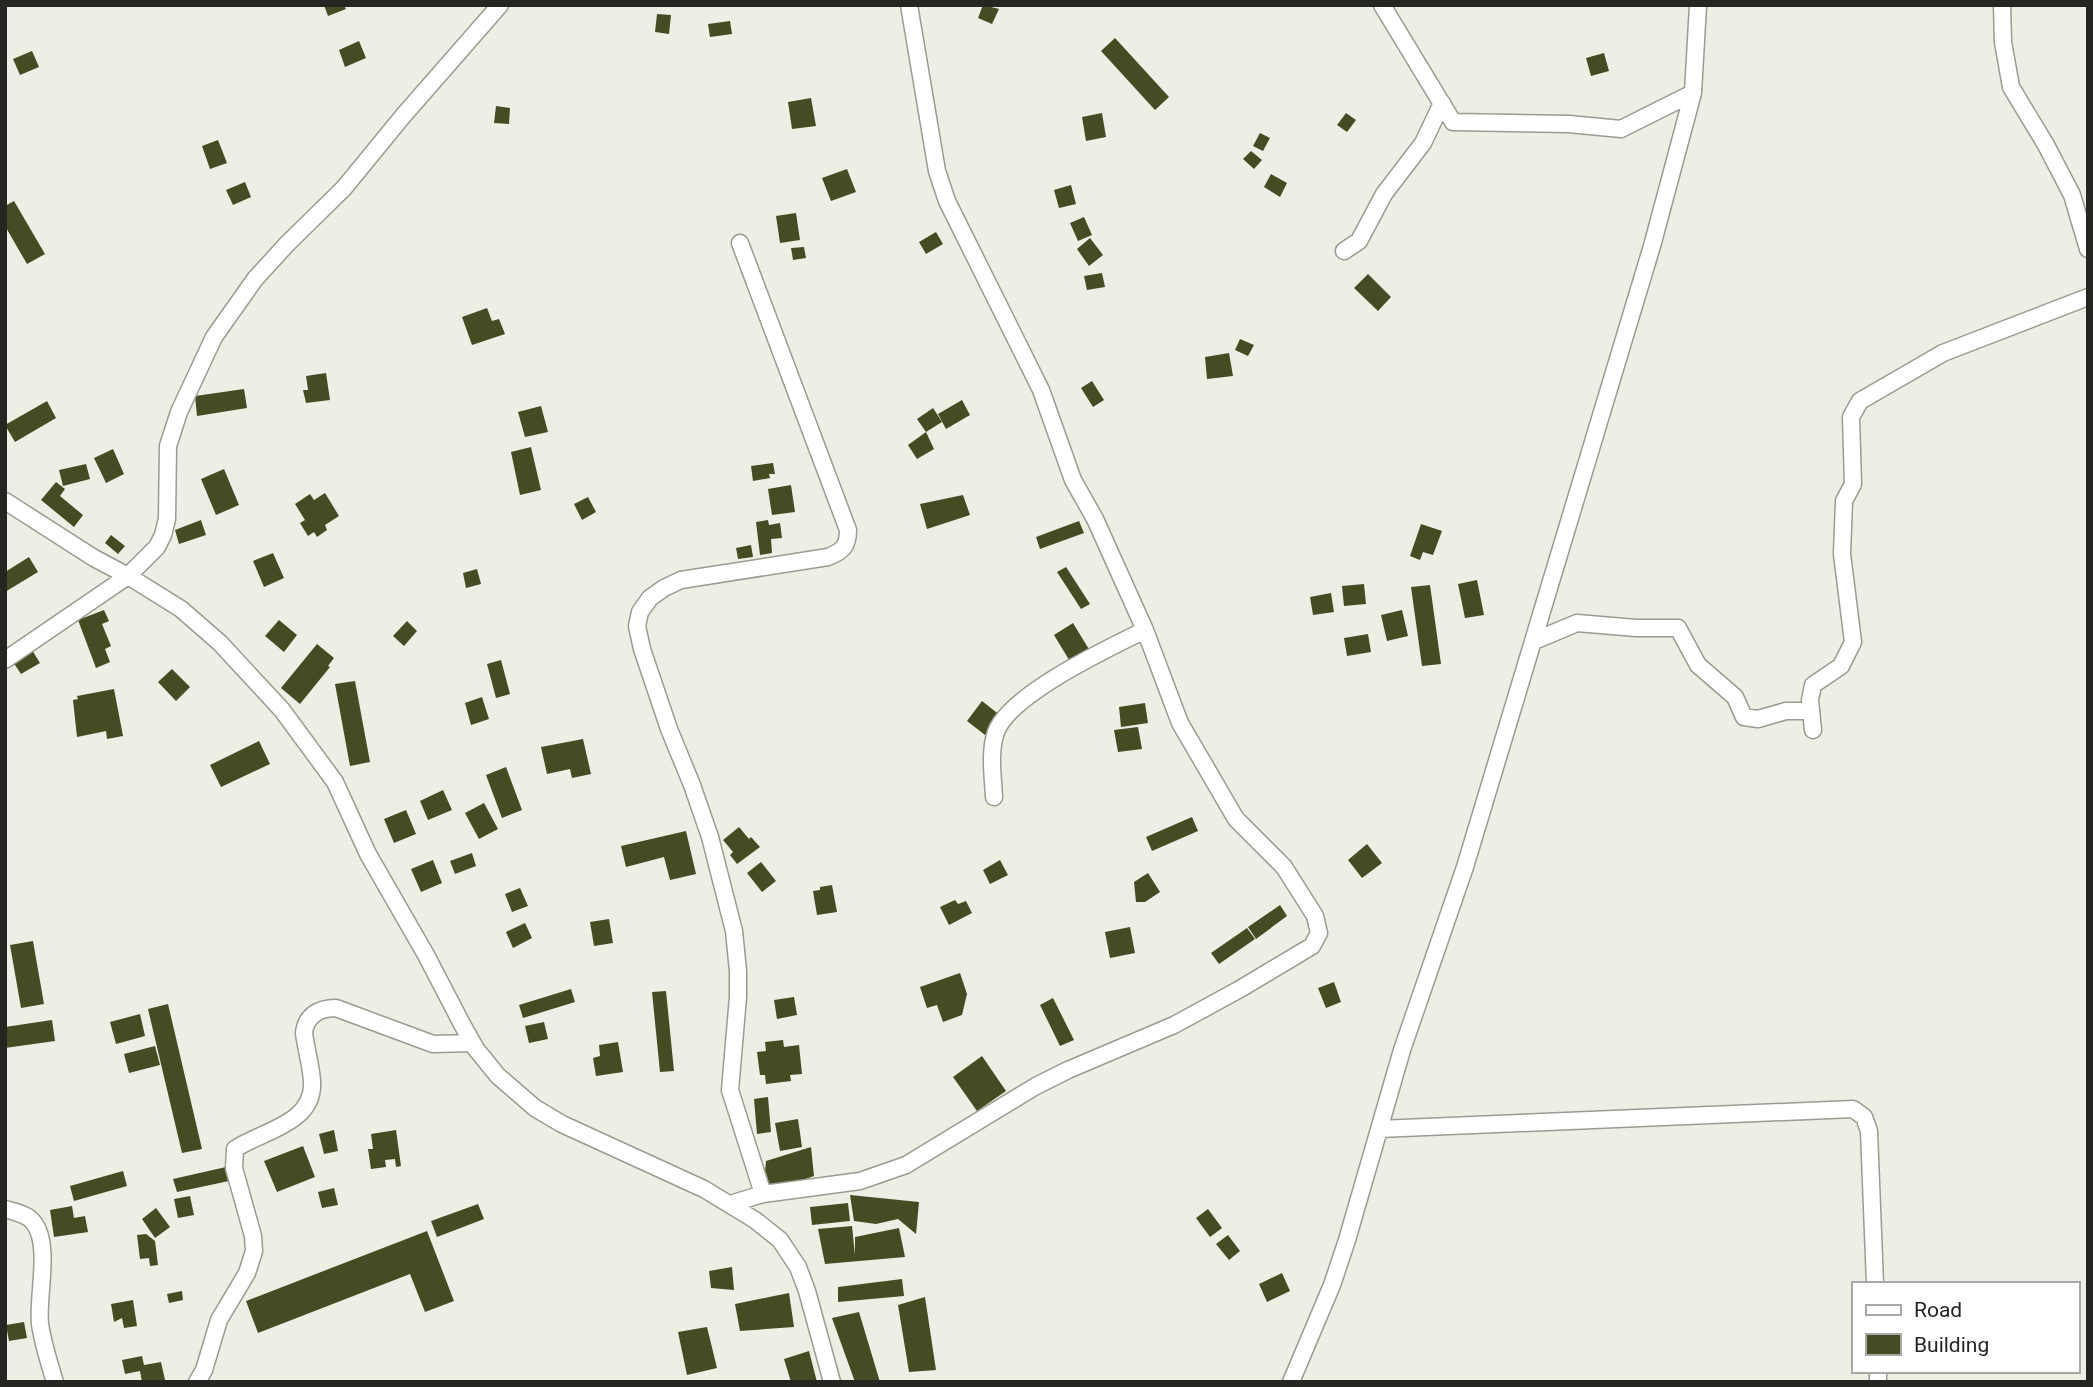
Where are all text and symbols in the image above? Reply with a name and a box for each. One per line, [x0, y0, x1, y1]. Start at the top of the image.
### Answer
legend [1852, 1282, 2079, 1373]
text: Road [1914, 1298, 1962, 1322]
text: Building [1914, 1333, 1989, 1357]

